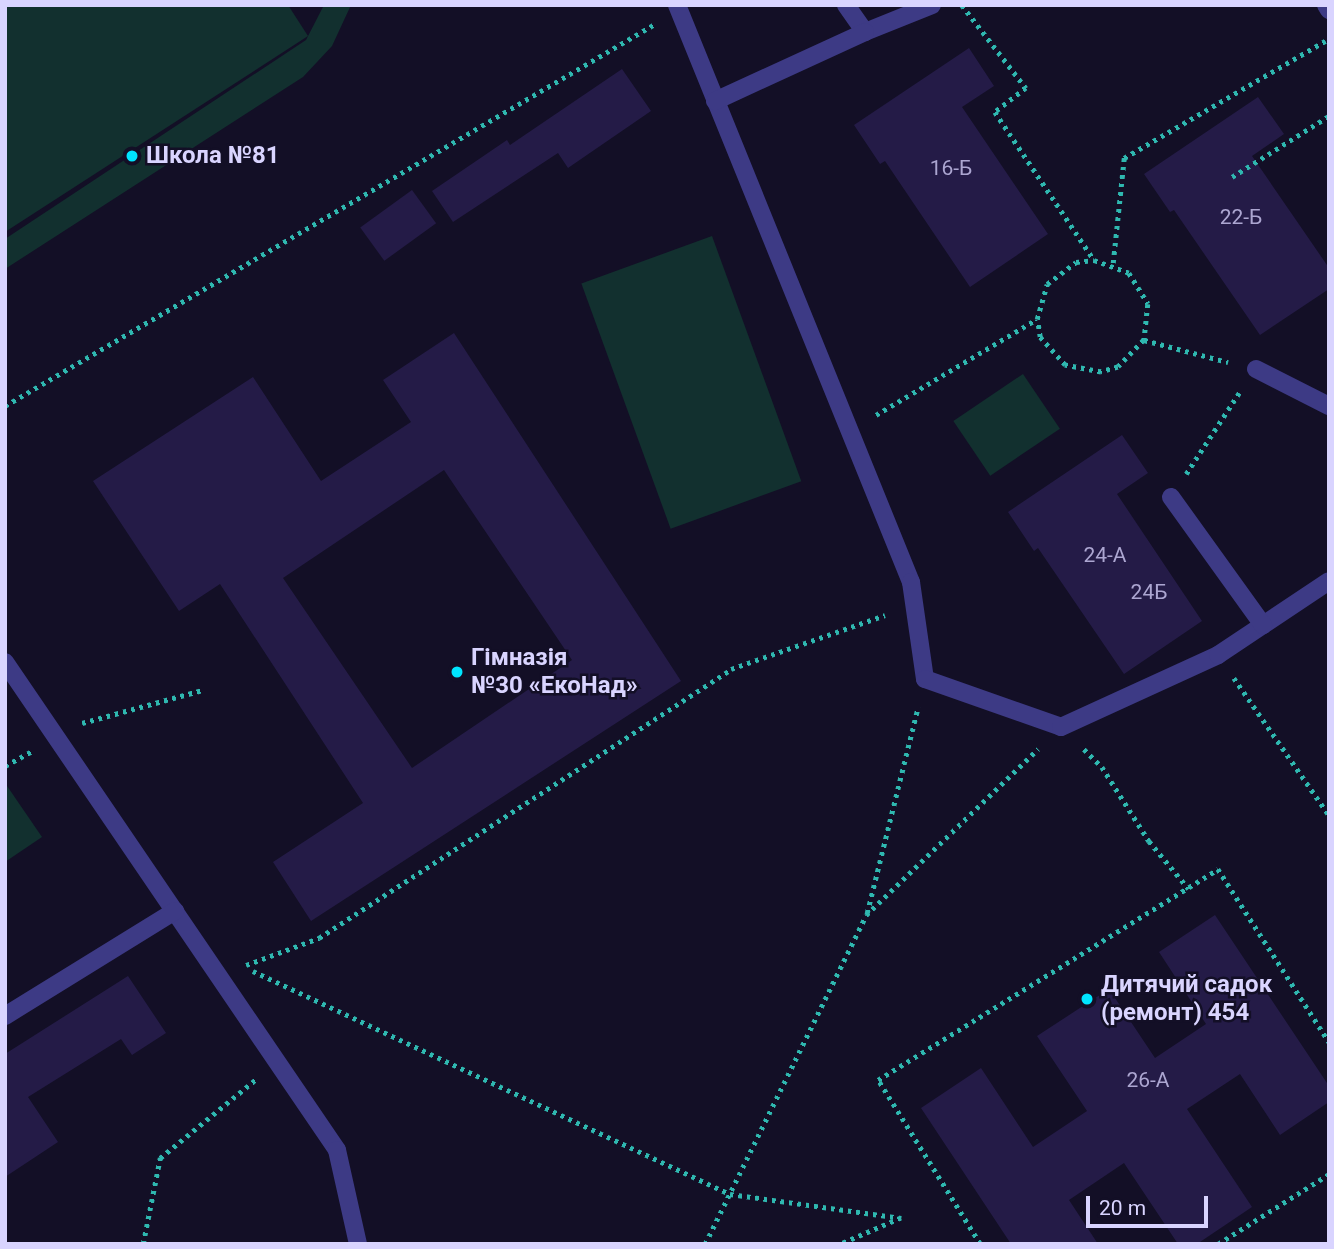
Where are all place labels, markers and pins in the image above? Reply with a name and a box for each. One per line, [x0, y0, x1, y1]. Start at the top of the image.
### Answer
place label: Школа №81 [146, 142, 280, 170]
marker: Школа №81 [124, 148, 140, 164]
place label: Гімназія №30 «ЕкоНад» [471, 644, 638, 700]
marker: Гімназія №30 «ЕкоНад» [449, 664, 465, 680]
place label: Дитячий садок (ремонт) 454 [1101, 971, 1272, 1027]
marker: Дитячий садок (ремонт) 454 [1079, 991, 1095, 1007]

